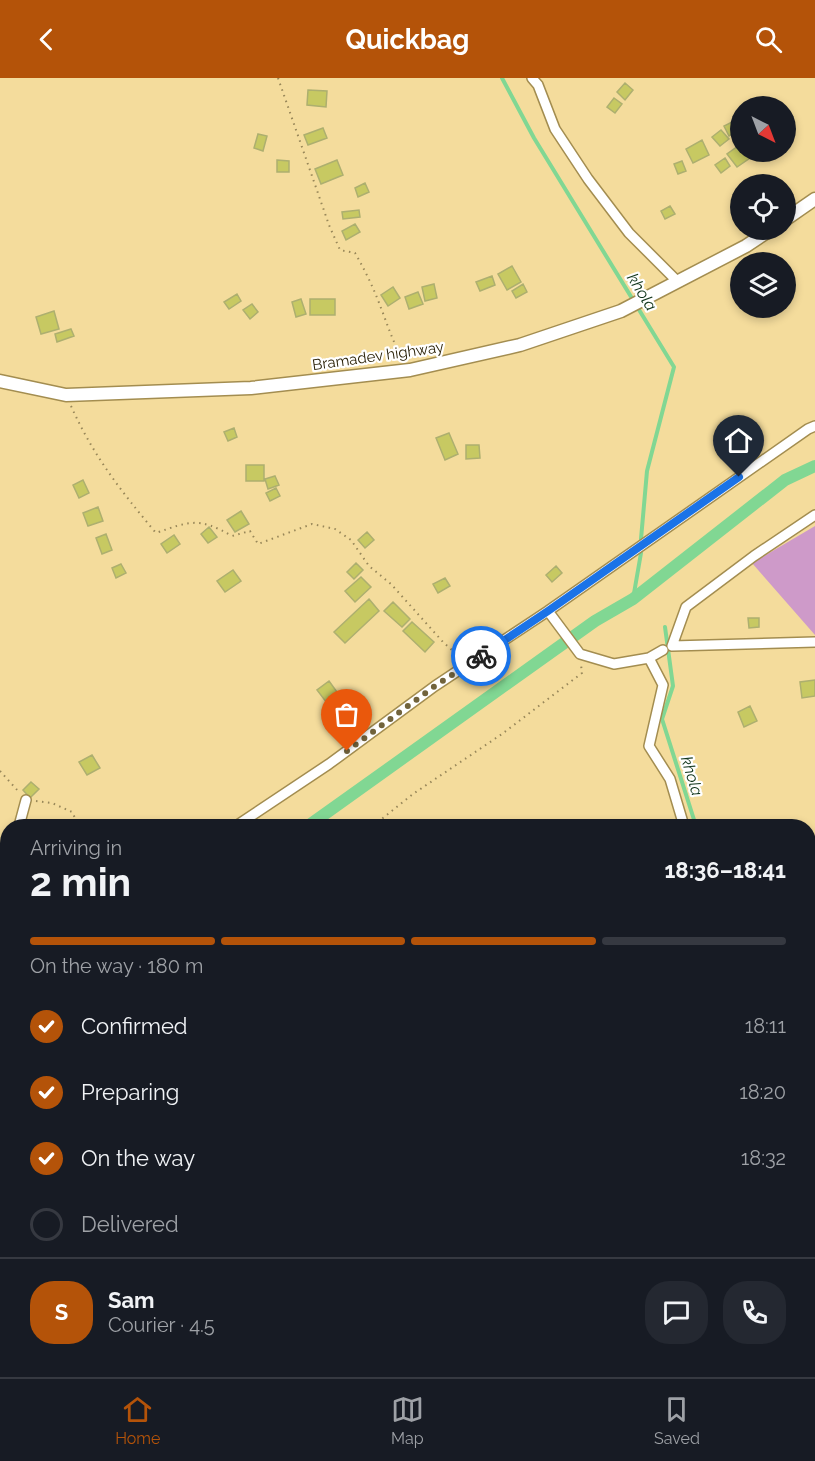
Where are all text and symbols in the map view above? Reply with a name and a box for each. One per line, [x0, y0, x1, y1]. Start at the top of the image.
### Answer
icon: back [30, 23, 63, 56]
icon: search [752, 23, 785, 56]
text: Quickbag [346, 24, 469, 55]
north arrow [730, 96, 796, 162]
map controls [730, 96, 796, 318]
button: locate [730, 174, 796, 240]
button: layers [730, 252, 796, 318]
water label: khola [623, 270, 661, 315]
street label: Bramadev highway [311, 338, 445, 374]
pin [713, 415, 764, 477]
icon: home [722, 424, 755, 457]
courier [451, 626, 511, 686]
icon: bike [465, 640, 498, 673]
pin [321, 689, 372, 751]
icon: bag [330, 698, 363, 731]
water label: khola [677, 754, 707, 799]
text: Arriving in [30, 836, 122, 860]
text: 18:36–18:41 [664, 857, 786, 883]
text: 2 min [30, 859, 131, 905]
text: On the way · 180 m [30, 954, 203, 978]
icon: check [30, 1010, 63, 1043]
text: Confirmed [81, 1013, 188, 1039]
text: 18:11 [745, 1014, 786, 1038]
icon: check [30, 1076, 63, 1109]
text: Preparing [81, 1079, 179, 1105]
text: 18:20 [739, 1080, 786, 1104]
icon: check [30, 1142, 63, 1175]
text: On the way [81, 1145, 195, 1171]
text: 18:32 [741, 1146, 786, 1170]
text: Delivered [81, 1211, 179, 1237]
button: chat [645, 1281, 708, 1344]
button: phone [723, 1281, 786, 1344]
text: Sam [108, 1287, 155, 1313]
text: S [55, 1299, 68, 1325]
text: Courier · 4.5 [108, 1313, 215, 1337]
tab: Home [115, 1393, 160, 1448]
tab: Map [391, 1393, 424, 1448]
tab: Saved [654, 1393, 700, 1448]

